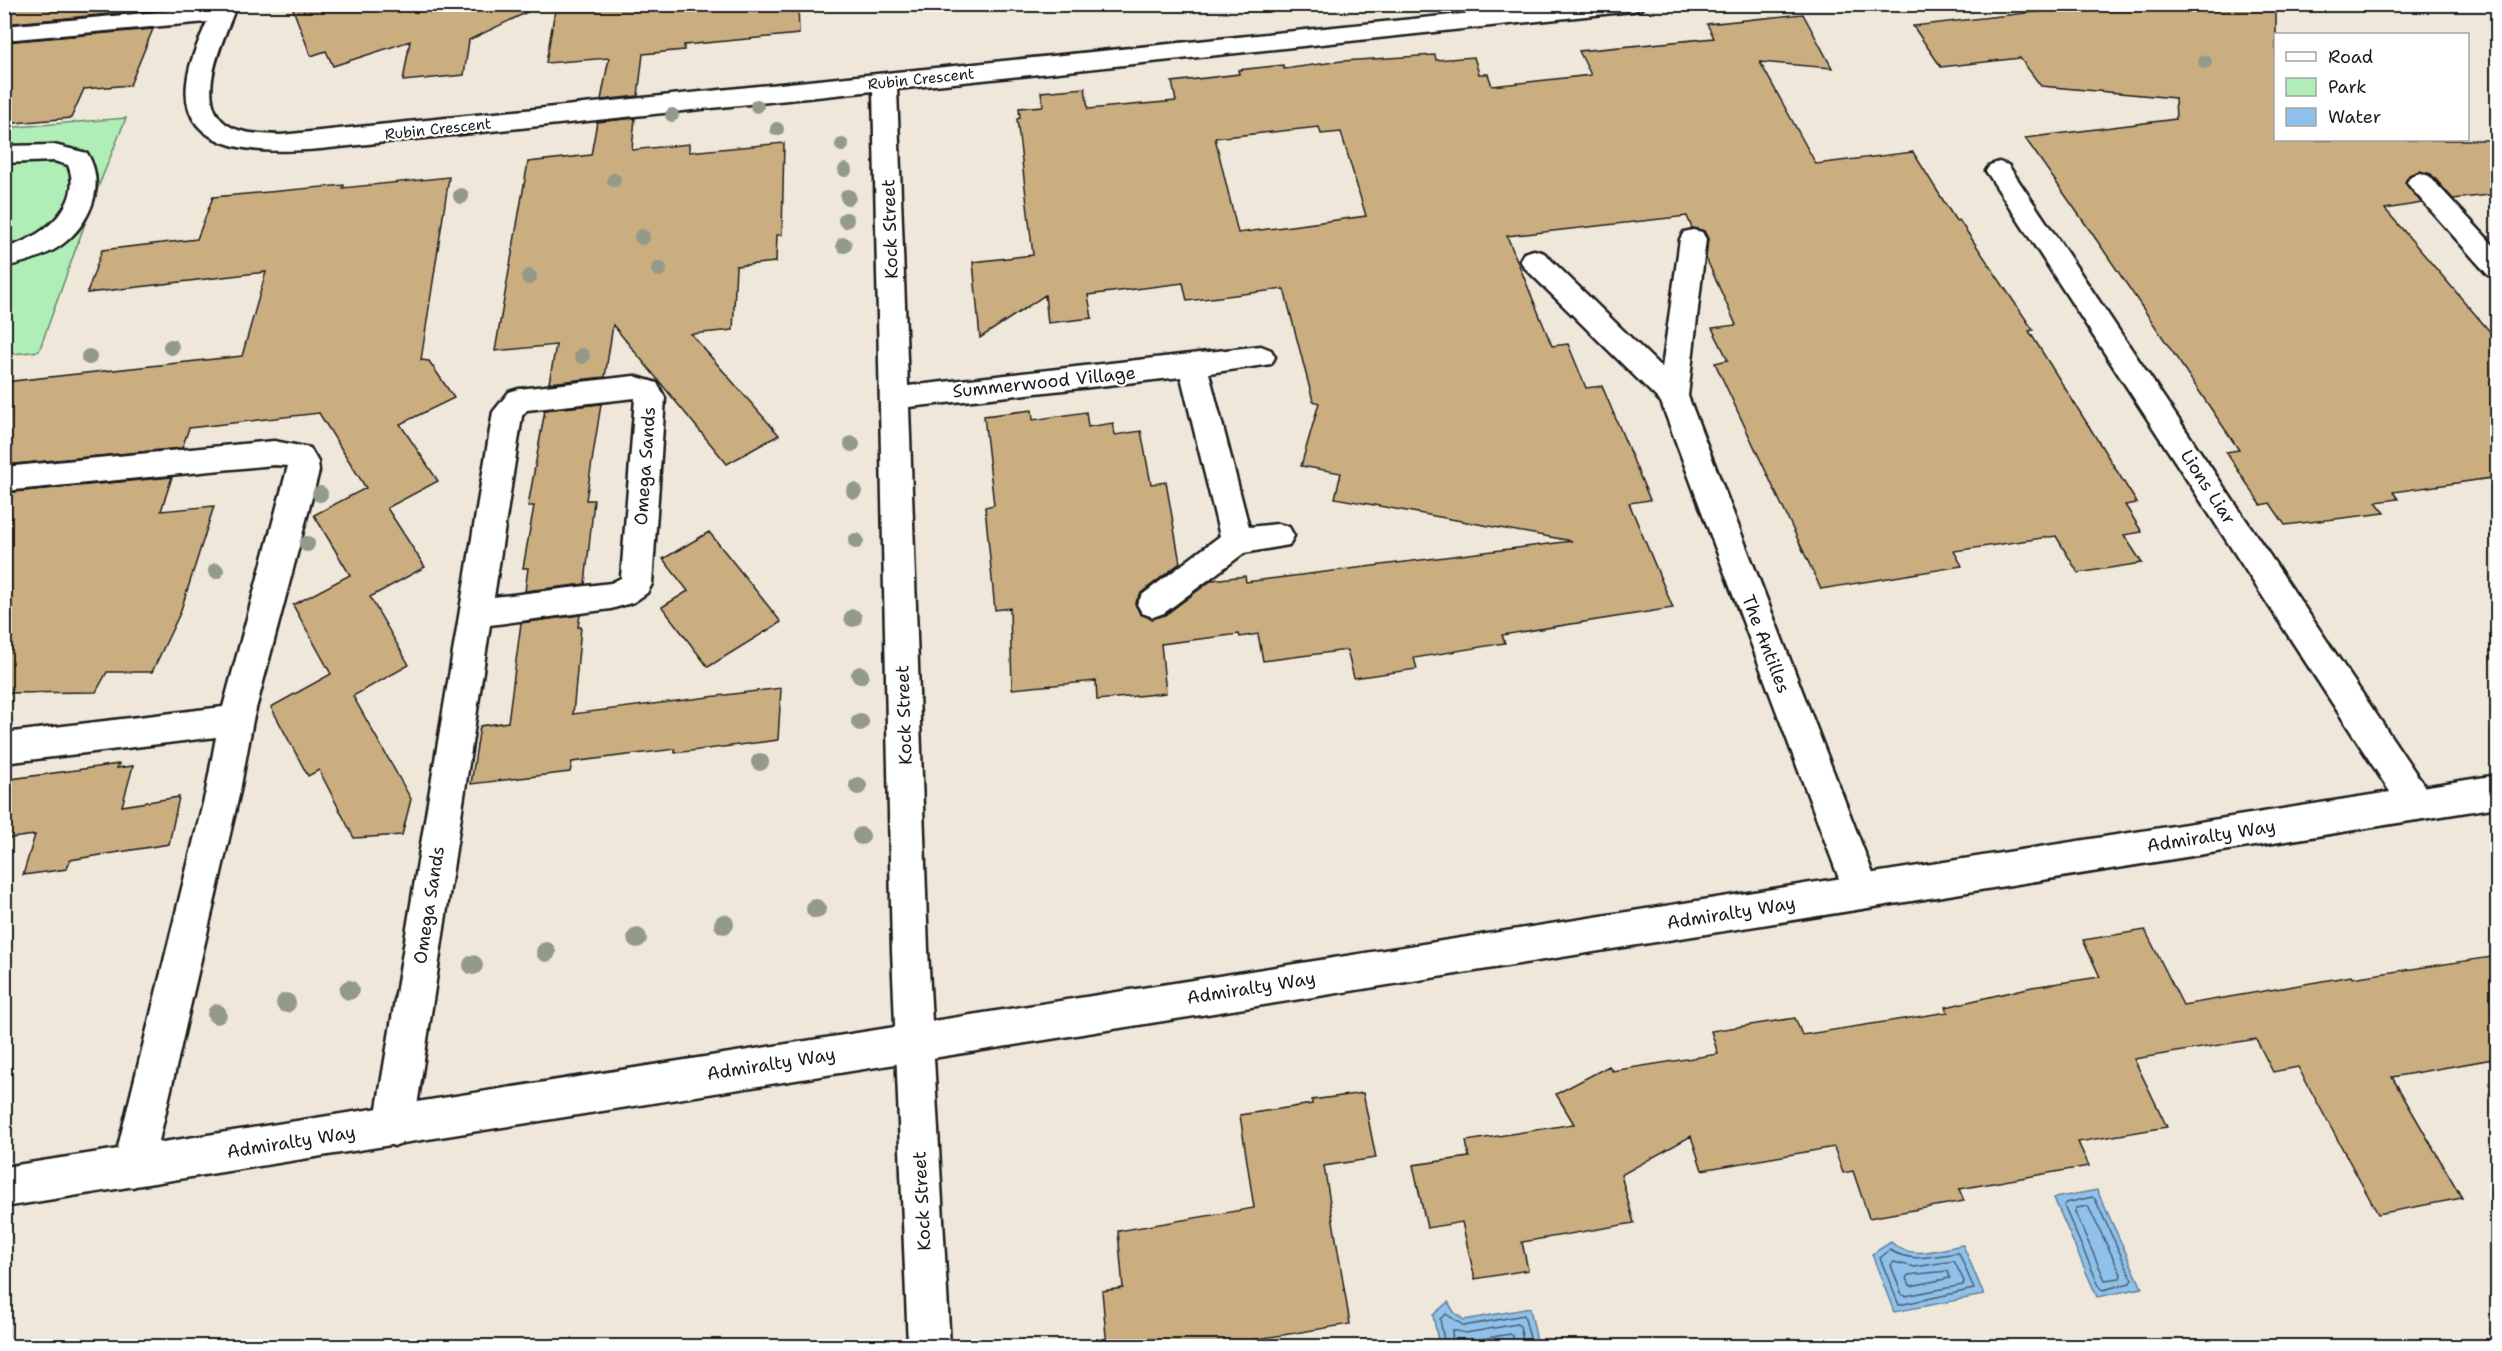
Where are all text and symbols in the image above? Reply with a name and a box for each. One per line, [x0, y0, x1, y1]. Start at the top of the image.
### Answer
legend [2274, 33, 2469, 141]
text: Road [2328, 45, 2373, 69]
street label: Rubin Crescent [867, 63, 975, 95]
text: Park [2328, 75, 2367, 99]
text: Water [2328, 105, 2381, 129]
street label: Rubin Crescent [384, 113, 492, 145]
street label: Kock Street [876, 179, 904, 279]
street label: Summerwood Village [951, 360, 1137, 404]
street label: Omega Sands [629, 406, 661, 526]
street label: Lions Liar [2175, 445, 2241, 529]
street label: The Antilles [1736, 591, 1796, 697]
street label: Kock Street [890, 665, 918, 765]
street label: Admiralty Way [2145, 814, 2277, 858]
street label: Omega Sands [408, 844, 450, 966]
street label: Admiralty Way [1665, 891, 1797, 935]
street label: Admiralty Way [1185, 966, 1317, 1010]
street label: Admiralty Way [705, 1042, 837, 1086]
street label: Admiralty Way [225, 1120, 357, 1164]
street label: Kock Street [907, 1150, 937, 1251]

